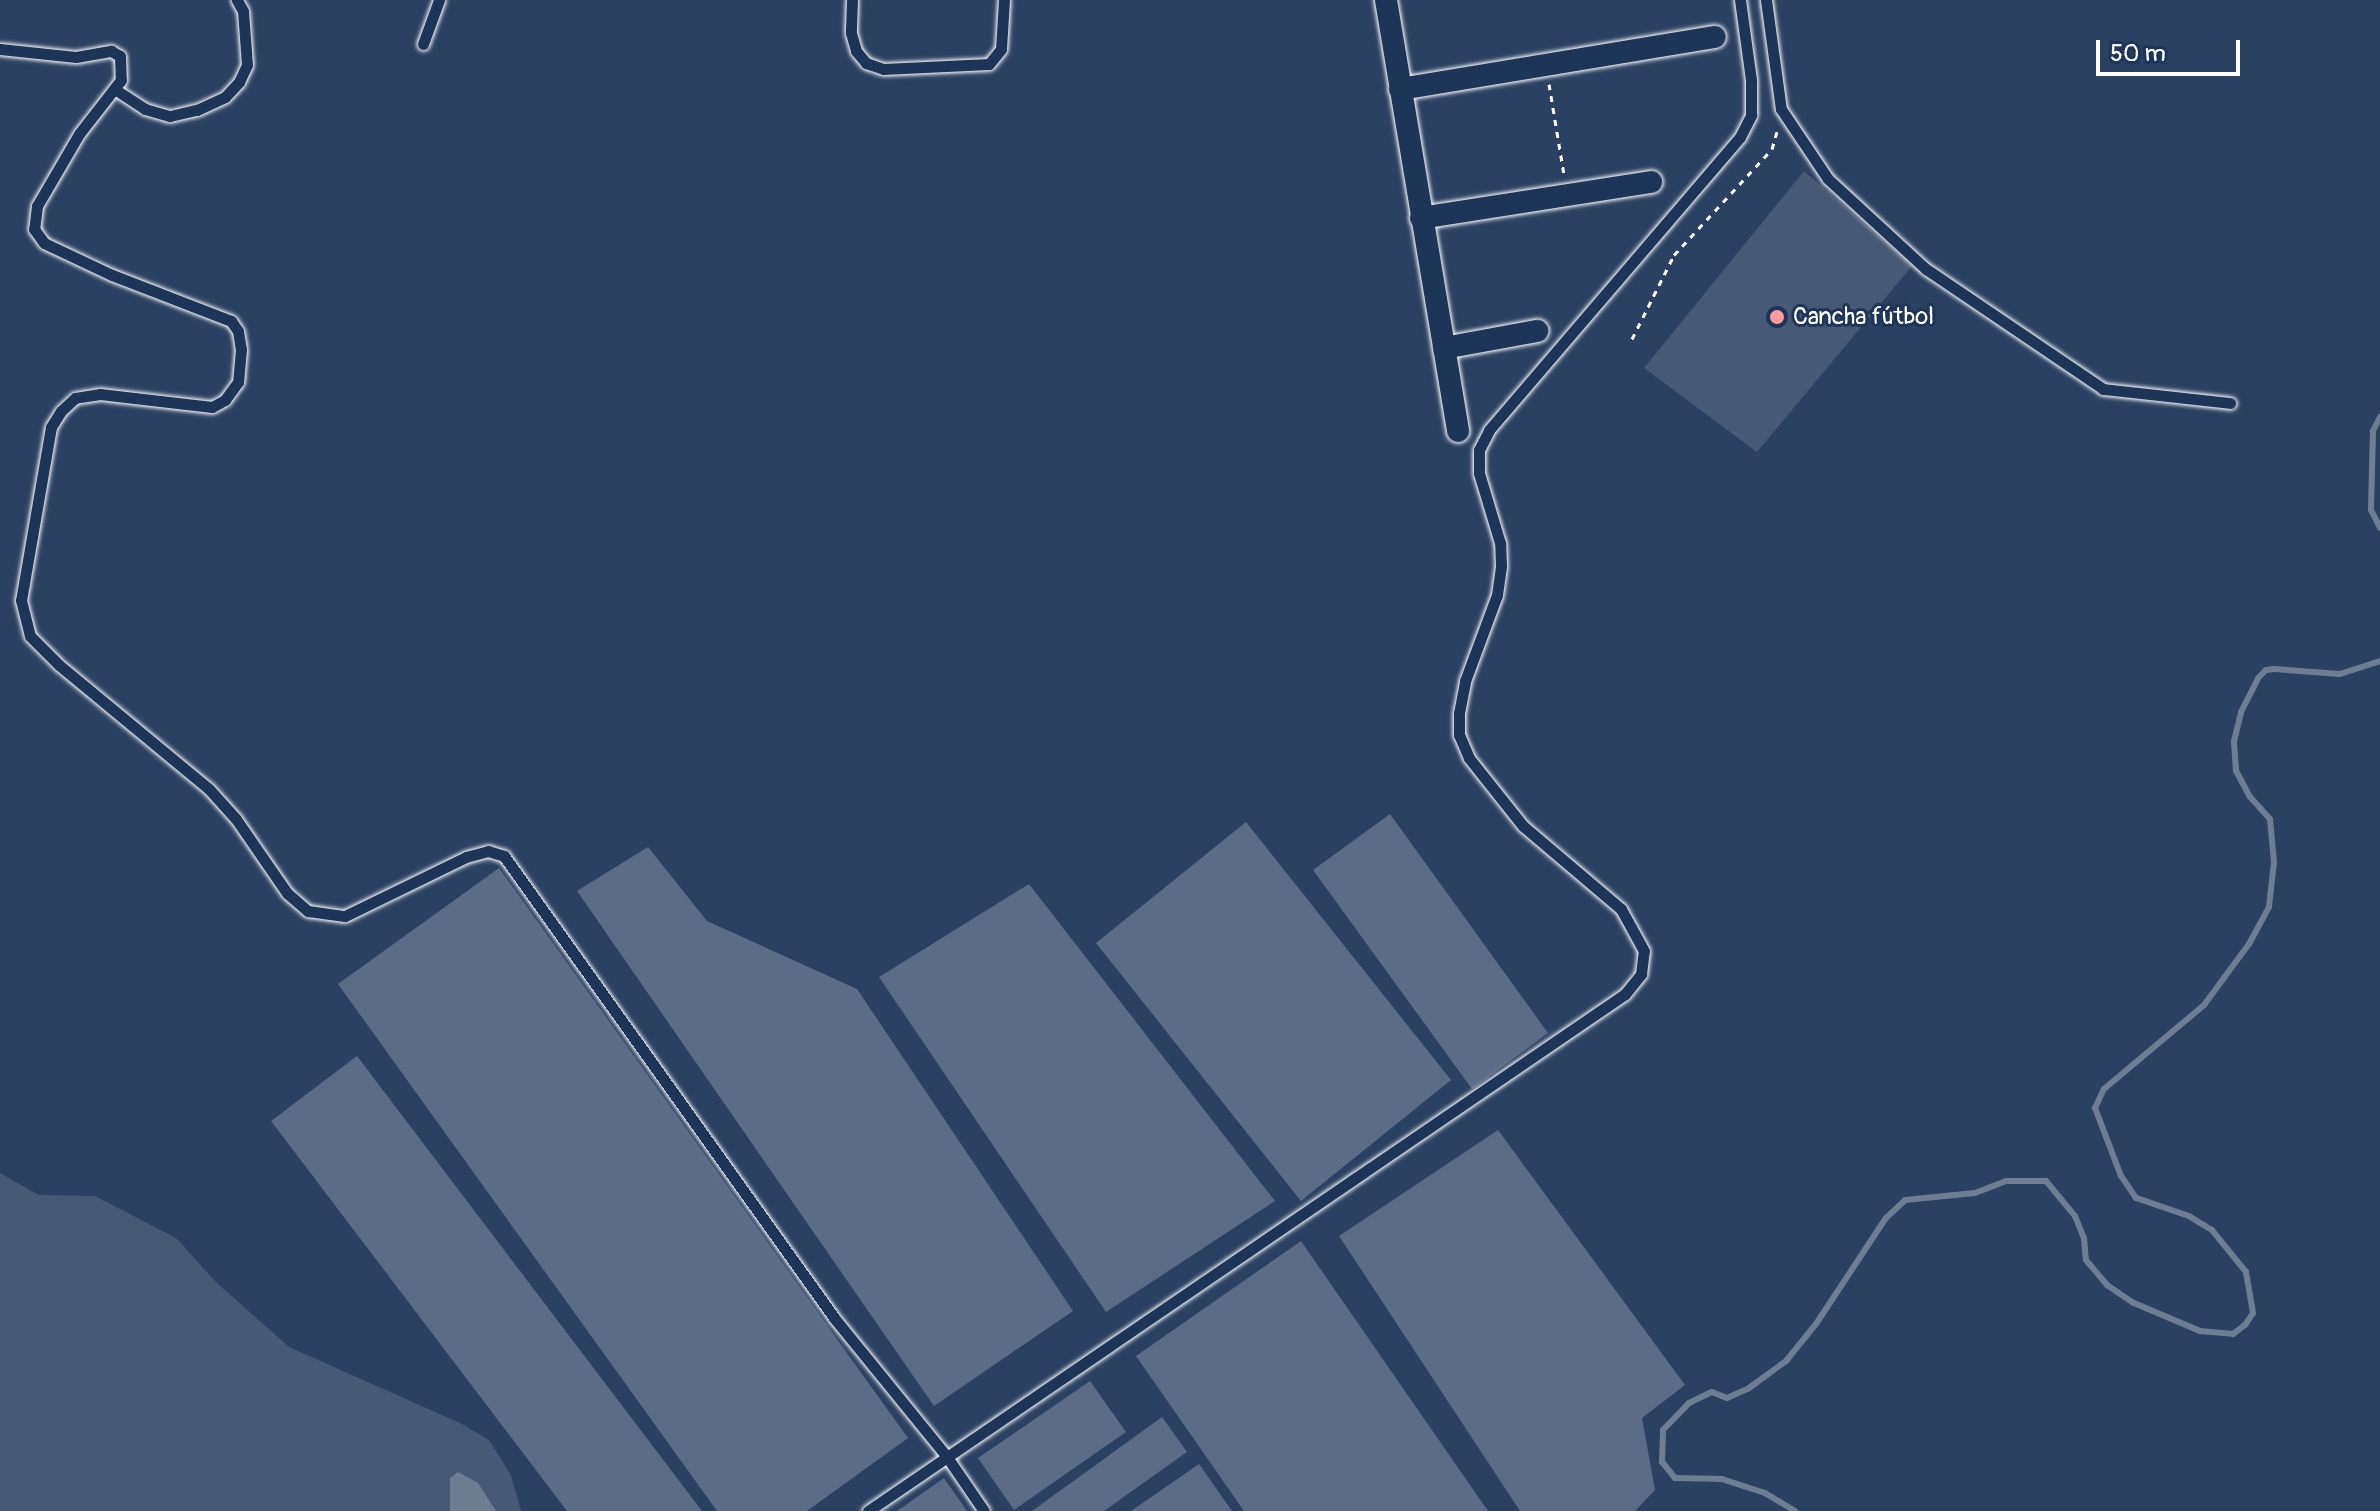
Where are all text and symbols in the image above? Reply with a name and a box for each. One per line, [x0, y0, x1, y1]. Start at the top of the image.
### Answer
scale bar [2100, 24, 2244, 74]
text: 50 m [2110, 39, 2166, 68]
place label: Cancha fútbol [1793, 303, 1934, 331]
marker: Cancha fútbol [1768, 308, 1786, 326]

